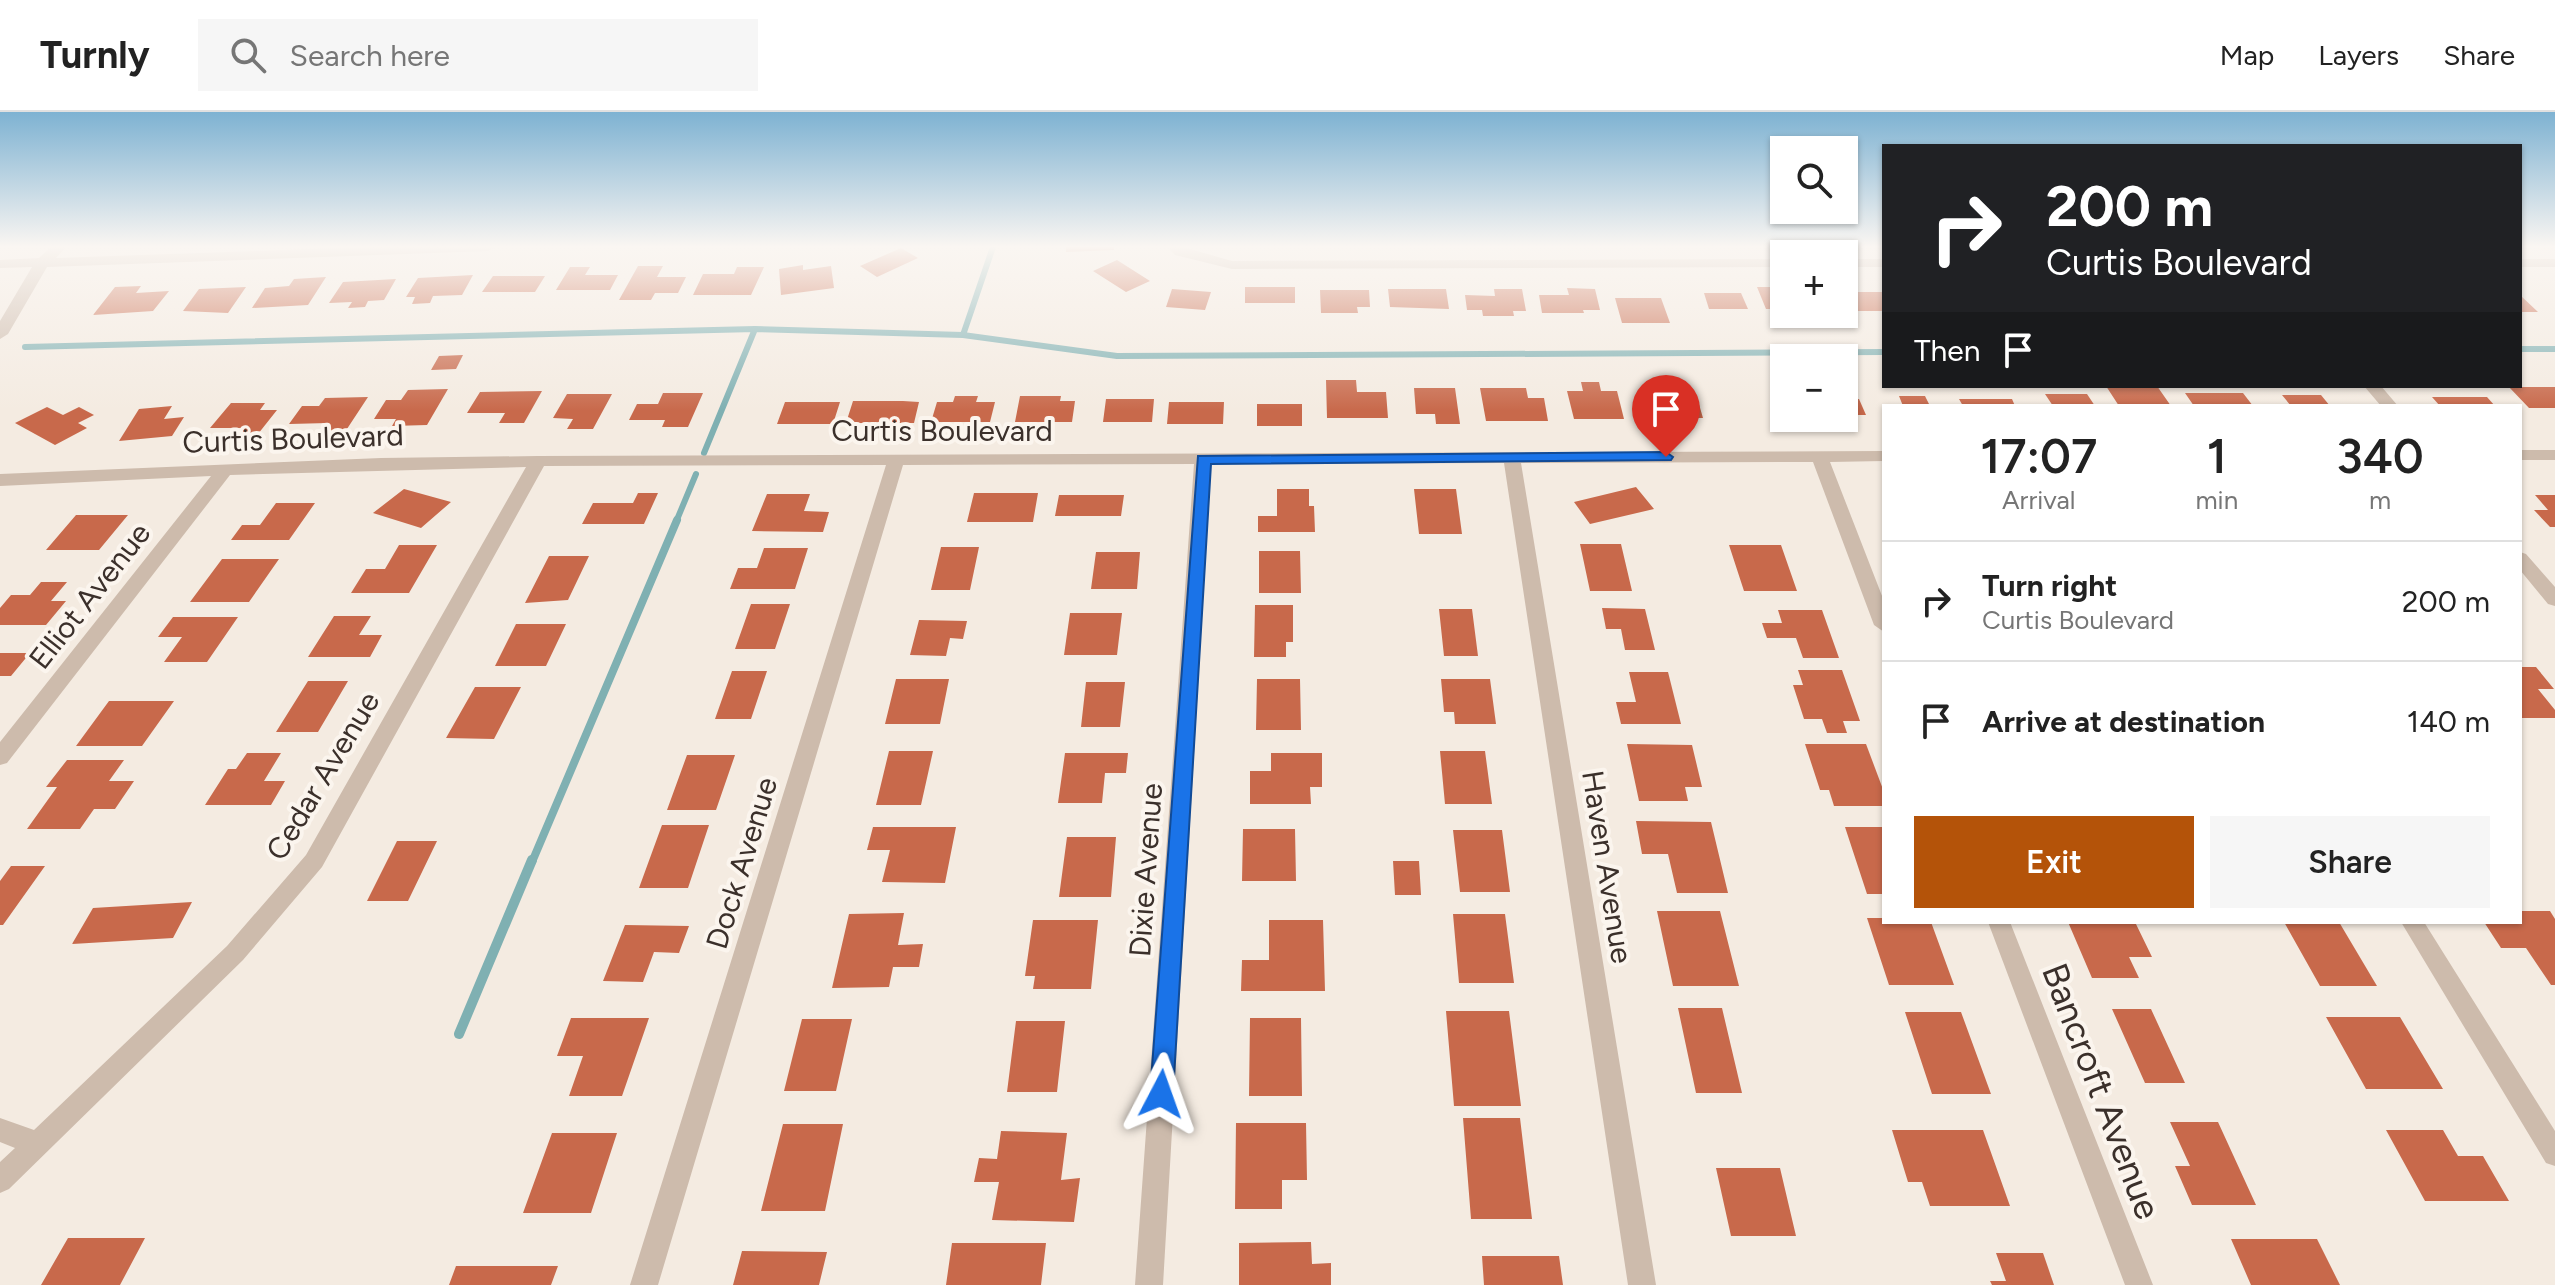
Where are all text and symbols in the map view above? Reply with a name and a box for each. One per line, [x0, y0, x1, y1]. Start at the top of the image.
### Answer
search box [198, 19, 758, 91]
text: Turnly [40, 32, 150, 78]
icon: search [226, 33, 270, 77]
text: Search here [290, 37, 450, 74]
text: Map [2220, 38, 2274, 72]
text: Layers [2318, 38, 2399, 72]
text: Share [2443, 38, 2515, 72]
map controls [1770, 136, 1858, 432]
button: search [1770, 136, 1858, 224]
text: 200 m [2046, 173, 2213, 240]
icon: right [1914, 176, 2018, 280]
button: + [1770, 240, 1858, 328]
text: Curtis Boulevard [2046, 241, 2312, 284]
icon: arrive [1996, 328, 2040, 372]
text: Then [1914, 332, 1980, 369]
button: − [1770, 344, 1858, 432]
pin [1632, 375, 1700, 457]
icon: arrive [1644, 387, 1688, 431]
street label: Curtis Boulevard [831, 412, 1053, 449]
street label: Curtis Boulevard [182, 416, 404, 461]
text: 17:07 [1980, 427, 2097, 485]
text: 1 [2207, 427, 2227, 485]
text: 340 [2336, 427, 2424, 485]
text: Arrival [2002, 484, 2075, 516]
text: min [2195, 484, 2238, 516]
text: m [2369, 484, 2391, 516]
street label: Elliot Avenue [21, 515, 158, 676]
text: Turn right [1982, 567, 2117, 604]
icon: right [1914, 579, 1958, 623]
text: 200 m [2402, 583, 2490, 620]
text: Curtis Boulevard [1982, 604, 2174, 636]
street label: Cedar Avenue [258, 685, 387, 867]
icon: arrive [1914, 699, 1958, 743]
text: Arrive at destination [1982, 703, 2265, 740]
text: 140 m [2407, 703, 2490, 740]
street label: Haven Avenue [1574, 768, 1641, 966]
street label: Dock Avenue [698, 772, 785, 953]
street label: Dixie Avenue [1121, 782, 1170, 958]
button: Exit [1914, 816, 2194, 908]
button: Share [2210, 816, 2490, 908]
street label: Bancroft Avenue [2033, 957, 2170, 1225]
position arrow [1119, 1052, 1203, 1136]

